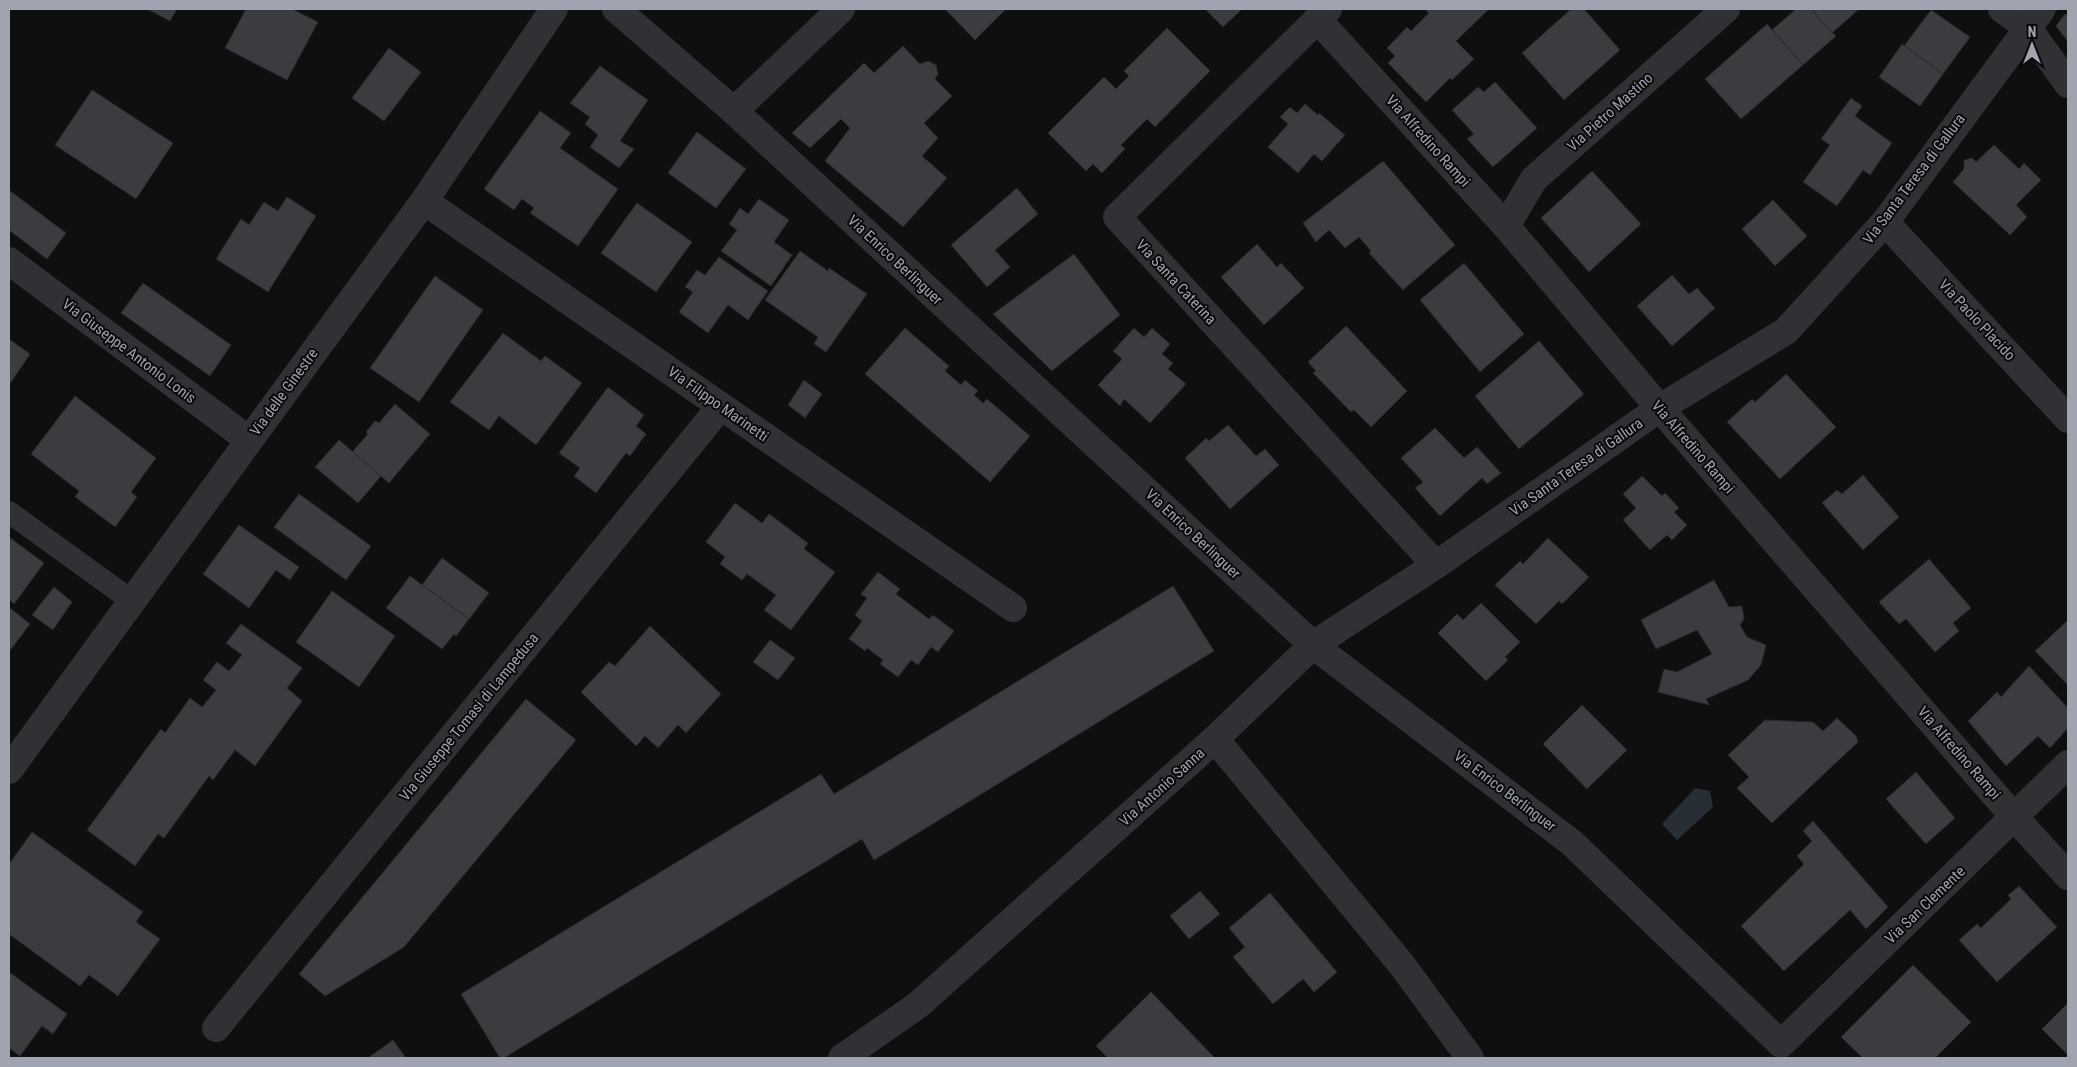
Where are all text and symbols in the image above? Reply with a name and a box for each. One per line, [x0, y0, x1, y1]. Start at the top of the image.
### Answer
north arrow [2007, 20, 2057, 70]
text: N [2028, 24, 2036, 40]
street label: Via Pietro Mastino [1563, 69, 1657, 155]
street label: Via Alfredino Rampi [1382, 91, 1474, 191]
street label: Via Santa Teresa di Gallura [1859, 110, 1969, 248]
street label: Via Enrico Berlinguer [844, 211, 947, 309]
street label: Via Santa Caterina [1132, 236, 1220, 328]
street label: Via Paolo Placido [1935, 276, 2019, 364]
street label: Via Giuseppe Antonio Lonis [59, 295, 200, 407]
street label: Via delle Ginestre [246, 345, 322, 439]
street label: Via Filippo Marinetti [664, 363, 772, 445]
street label: Via Alfredino Rampi [1648, 397, 1738, 497]
street label: Via Santa Teresa di Gallura [1506, 414, 1646, 520]
street label: Via Enrico Berlinguer [1142, 485, 1245, 583]
street label: Via Giuseppe Tomasi di Lampedusa [396, 629, 542, 805]
street label: Via Alfredino Rampi [1914, 703, 2004, 803]
street label: Via Antonio Sanna [1116, 744, 1208, 830]
street label: Via Enrico Berlinguer [1450, 747, 1560, 836]
street label: Via San Clemente [1881, 862, 1969, 948]

